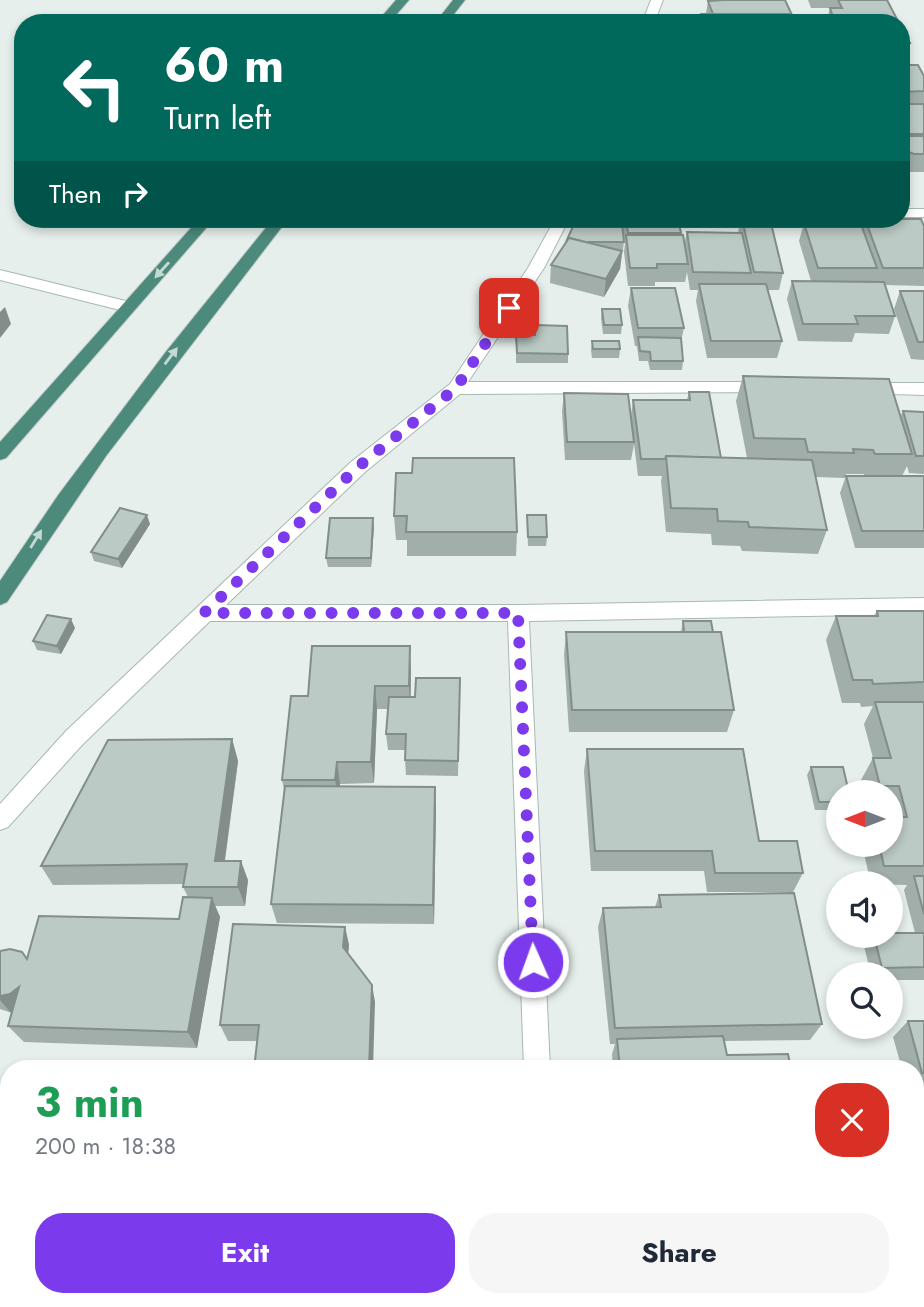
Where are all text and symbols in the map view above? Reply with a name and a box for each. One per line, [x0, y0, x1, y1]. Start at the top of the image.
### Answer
text: 60 m [164, 30, 284, 100]
icon: left [49, 42, 140, 133]
text: Turn left [164, 95, 271, 141]
text: Then [49, 175, 102, 213]
icon: right [116, 175, 154, 213]
one-way arrow [154, 261, 170, 279]
pin [479, 278, 539, 338]
icon: arrive [490, 289, 528, 327]
one-way arrow [164, 348, 179, 366]
one-way arrow [30, 530, 43, 549]
north arrow [826, 780, 903, 858]
map controls [826, 780, 903, 1039]
button: sound [826, 871, 903, 948]
position arrow [496, 925, 570, 999]
button: search [826, 962, 903, 1039]
text: 3 min [35, 1072, 144, 1133]
button: close [815, 1083, 889, 1157]
text: 200 m · 18:38 [35, 1129, 176, 1163]
button: Exit [35, 1213, 455, 1293]
button: Share [469, 1213, 889, 1293]

